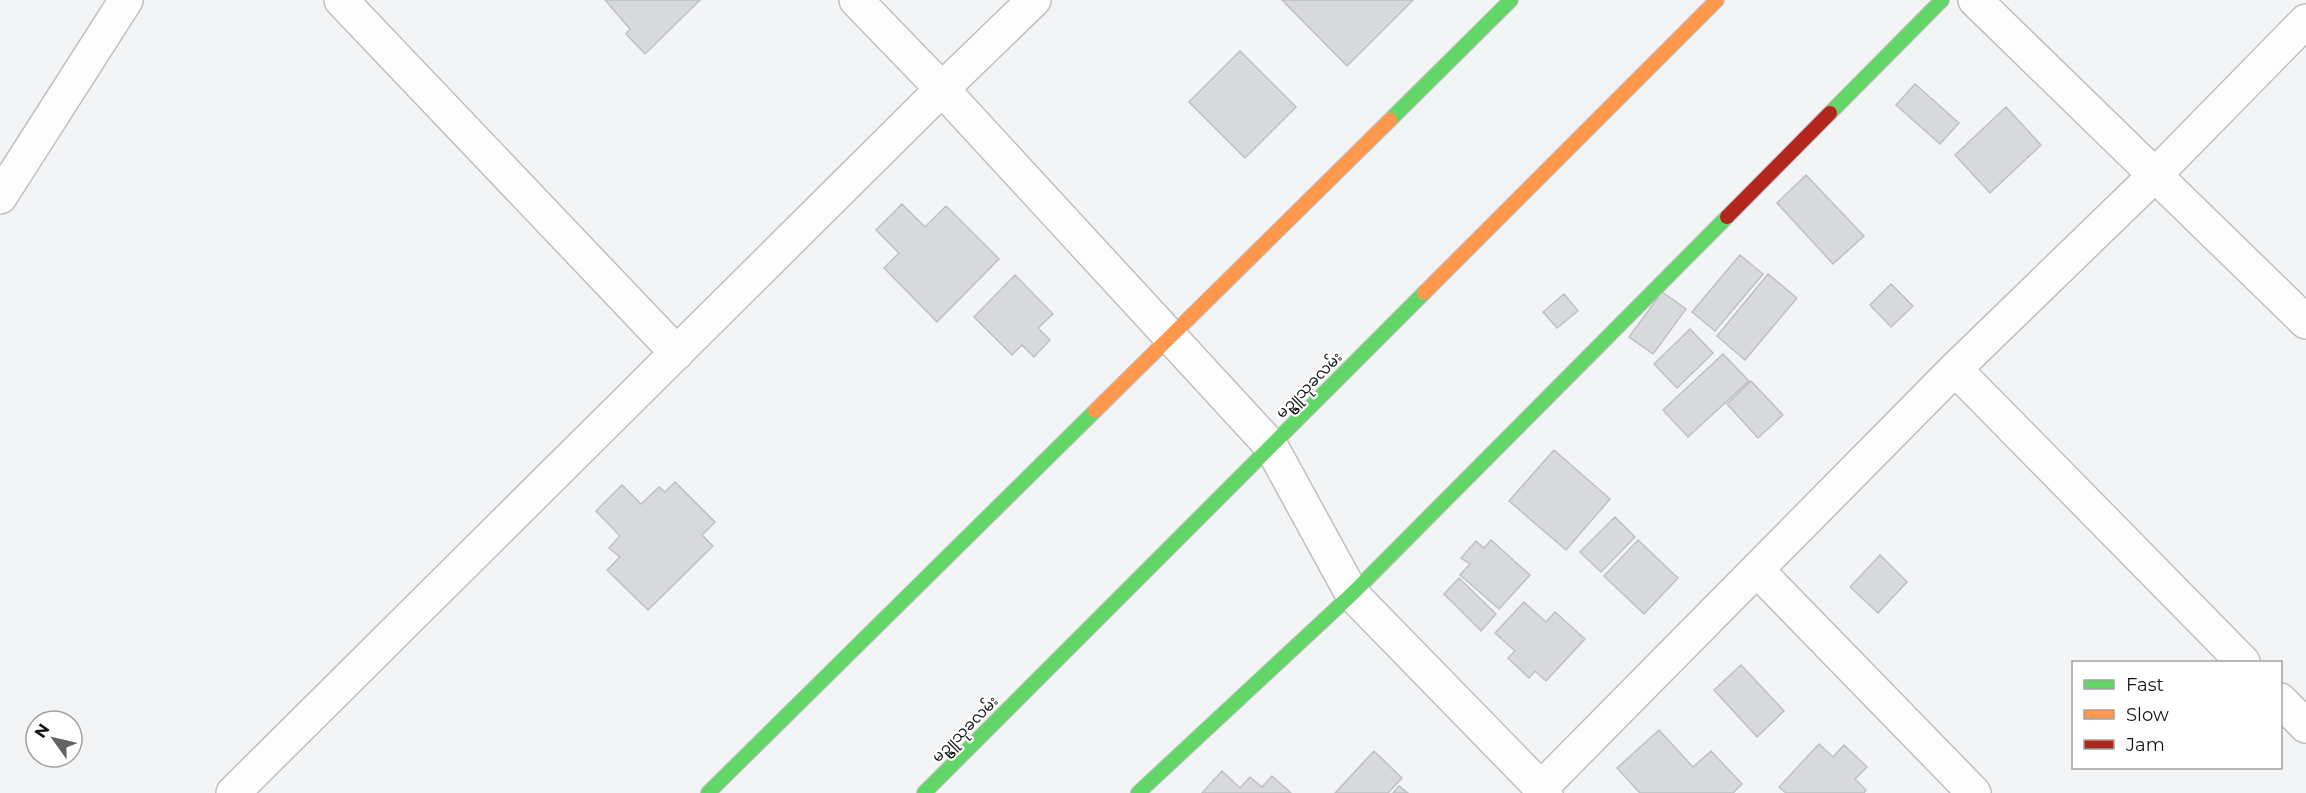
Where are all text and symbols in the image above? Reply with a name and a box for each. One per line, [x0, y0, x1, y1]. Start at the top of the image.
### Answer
street label: မဥ္ဇူသုခလမ်း [1271, 347, 1348, 424]
legend [2072, 661, 2282, 769]
text: Fast [2126, 674, 2164, 696]
street label: မဥ္ဇူသုခလမ်း [927, 691, 1004, 768]
text: Slow [2126, 704, 2169, 726]
north arrow [24, 709, 84, 769]
text: N [30, 720, 53, 742]
text: Jam [2125, 734, 2165, 756]

